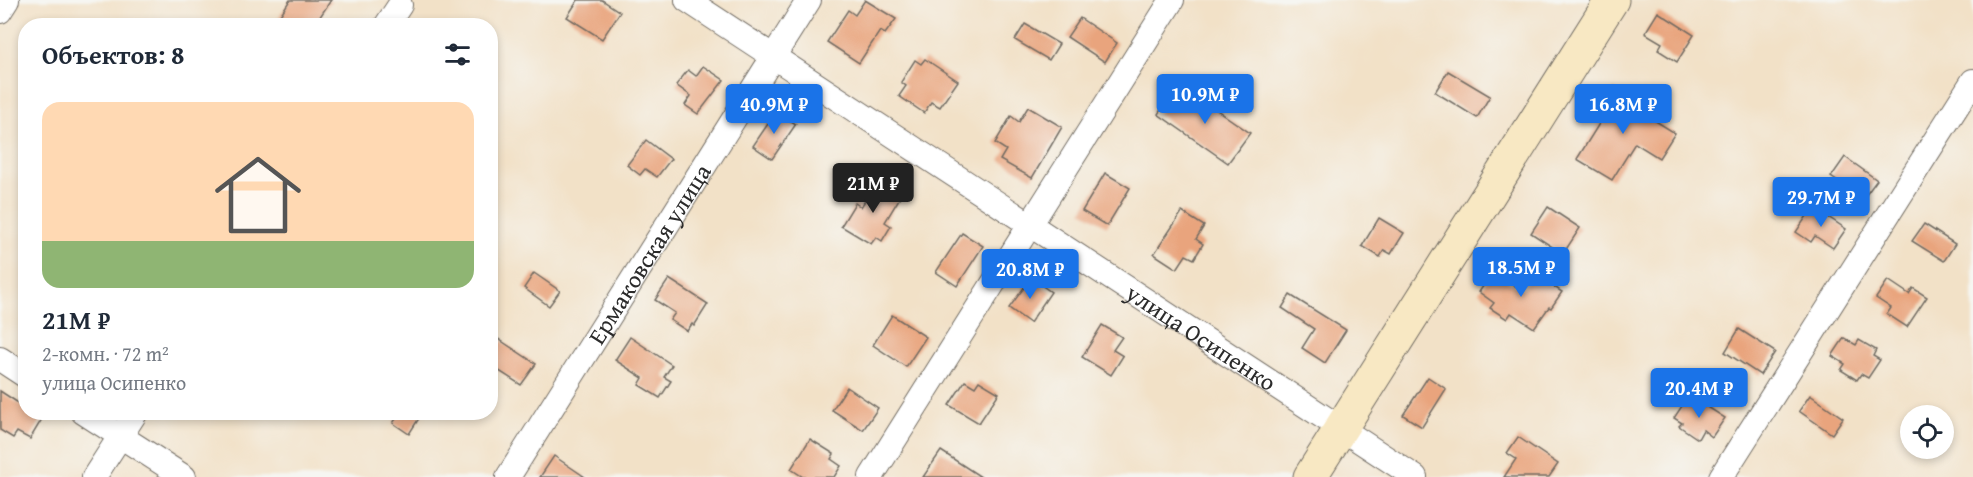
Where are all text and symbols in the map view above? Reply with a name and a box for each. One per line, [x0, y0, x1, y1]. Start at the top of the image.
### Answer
text: Объектов: 8 [42, 35, 185, 74]
icon: filters [441, 38, 474, 71]
pin: 10.9M ₽ [1150, 74, 1260, 125]
text: 10.9M ₽ [1171, 79, 1239, 108]
pin: 40.9M ₽ [719, 84, 829, 135]
pin: 16.8M ₽ [1568, 84, 1678, 135]
text: 40.9M ₽ [740, 89, 808, 118]
text: 16.8M ₽ [1589, 89, 1657, 118]
icon: home [204, 141, 312, 249]
street label: Ермаковская улица [579, 156, 719, 351]
pin: 21M ₽ [831, 163, 915, 214]
text: 21M ₽ [847, 168, 899, 197]
pin: 29.7M ₽ [1766, 177, 1876, 228]
text: 29.7M ₽ [1787, 182, 1855, 211]
pin: 18.5M ₽ [1466, 247, 1576, 298]
pin: 20.8M ₽ [975, 249, 1085, 300]
text: 18.5M ₽ [1487, 252, 1555, 281]
text: 20.8M ₽ [996, 254, 1064, 283]
street label: улица Осипенко [1119, 274, 1283, 399]
text: 21M ₽ [42, 300, 111, 339]
text: 2-комн. · 72 m² [42, 339, 169, 368]
text: улица Осипенко [42, 368, 186, 397]
pin: 20.4M ₽ [1644, 368, 1754, 419]
text: 20.4M ₽ [1665, 373, 1733, 402]
map controls [1900, 405, 1954, 459]
button: locate [1900, 405, 1954, 459]

